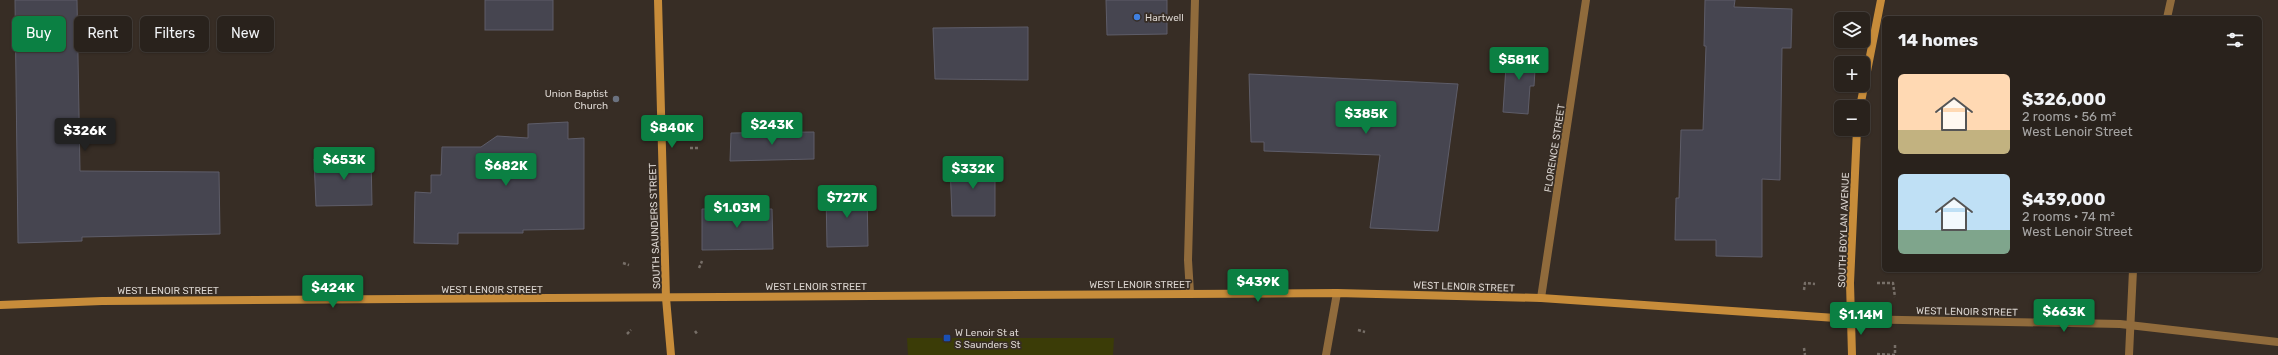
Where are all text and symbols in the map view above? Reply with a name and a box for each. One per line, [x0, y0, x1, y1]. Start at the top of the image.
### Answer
marker: Hartwell [1132, 12, 1142, 22]
place label: Hartwell [1145, 12, 1184, 24]
map controls [1834, 12, 1870, 136]
button: layers [1834, 12, 1870, 48]
chip: Buy [12, 16, 66, 52]
chip: Rent [74, 16, 132, 52]
chip: Filters [140, 16, 209, 52]
chip: New [217, 16, 274, 52]
icon: filters [2224, 29, 2246, 51]
text: 14 homes [1898, 30, 1978, 50]
pin: $581K [1491, 47, 1547, 81]
text: $581K [1499, 52, 1539, 67]
button: + [1834, 56, 1870, 92]
place label: Union Baptist Church [545, 88, 608, 112]
text: $326,000 [2022, 89, 2106, 109]
icon: home [1930, 90, 1978, 138]
marker: Union Baptist Church [611, 94, 621, 104]
button: − [1834, 100, 1870, 136]
pin: $385K [1338, 101, 1394, 135]
street label: FLORENCE STREET [1542, 103, 1568, 193]
text: $385K [1344, 106, 1388, 121]
text: 2 rooms · 56 m² [2022, 109, 2116, 124]
pin: $243K [744, 112, 800, 146]
pin: $840K [644, 115, 700, 149]
text: $243K [750, 117, 794, 132]
pin: $326K [57, 118, 113, 152]
text: $840K [650, 120, 694, 135]
text: $326K [64, 123, 106, 138]
text: West Lenoir Street [2022, 124, 2133, 139]
pin: $653K [316, 147, 372, 181]
text: $653K [323, 152, 365, 167]
pin: $682K [478, 153, 534, 187]
pin: $332K [945, 156, 1001, 190]
text: $682K [484, 158, 528, 173]
text: $332K [952, 161, 994, 176]
street label: SOUTH SAUNDERS STREET [647, 162, 663, 289]
street label: SOUTH BOYLAN AVENUE [1836, 172, 1852, 288]
pin: $727K [819, 185, 875, 219]
text: $439,000 [2022, 189, 2105, 209]
text: $727K [827, 190, 867, 205]
icon: home [1930, 190, 1978, 238]
pin: $1.03M [704, 195, 770, 229]
text: $1.03M [714, 200, 760, 215]
text: 2 rooms · 74 m² [2022, 209, 2115, 224]
text: West Lenoir Street [2022, 224, 2133, 239]
pin: $439K [1230, 269, 1286, 303]
text: $439K [1236, 274, 1280, 289]
pin: $424K [305, 275, 361, 309]
street label: WEST LENOIR STREET [1089, 279, 1191, 291]
street label: WEST LENOIR STREET [1413, 279, 1515, 295]
text: $424K [311, 280, 355, 295]
street label: WEST LENOIR STREET [765, 281, 867, 293]
street label: WEST LENOIR STREET [441, 284, 543, 296]
street label: WEST LENOIR STREET [117, 285, 219, 297]
pin: $663K [2036, 299, 2092, 333]
pin: $1.14M [1828, 302, 1894, 336]
text: $663K [2043, 304, 2085, 319]
street label: WEST LENOIR STREET [1916, 305, 2018, 319]
text: $1.14M [1839, 307, 1883, 322]
place label: W Lenoir St at S Saunders St [955, 327, 1021, 351]
marker: W Lenoir St at S Saunders St [942, 333, 952, 343]

